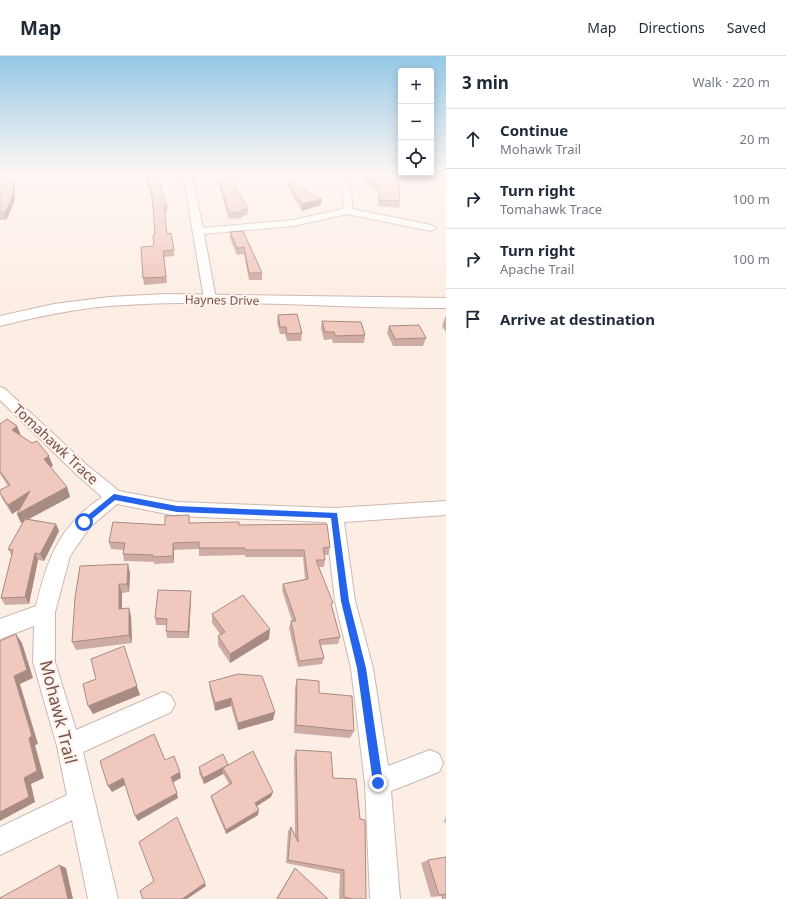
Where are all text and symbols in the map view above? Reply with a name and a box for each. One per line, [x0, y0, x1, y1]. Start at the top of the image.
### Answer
text: Map [20, 15, 61, 41]
text: Map [587, 18, 616, 37]
text: Directions [638, 18, 705, 37]
text: Saved [727, 18, 766, 37]
map controls [398, 68, 434, 176]
button: + [398, 68, 434, 104]
text: 3 min [462, 71, 509, 94]
text: Walk · 220 m [692, 73, 770, 91]
button: − [398, 104, 434, 140]
text: Continue [500, 120, 568, 140]
icon: ahead [462, 128, 484, 150]
text: 20 m [740, 130, 770, 148]
button: locate [398, 140, 434, 176]
text: Mohawk Trail [500, 140, 581, 158]
text: Turn right [500, 180, 575, 200]
icon: right [462, 188, 484, 210]
text: 100 m [732, 190, 770, 208]
text: Tomahawk Trace [500, 200, 602, 218]
text: Turn right [500, 240, 575, 260]
icon: right [462, 248, 484, 270]
text: 100 m [732, 250, 770, 268]
text: Apache Trail [500, 260, 574, 278]
street label: Haynes Drive [185, 291, 260, 309]
icon: arrive [462, 308, 484, 330]
text: Arrive at destination [500, 309, 655, 329]
street label: Tomahawk Trace [9, 400, 103, 488]
route start [75, 513, 93, 531]
street label: Mohawk Trail [35, 658, 83, 766]
route end [369, 774, 387, 792]

